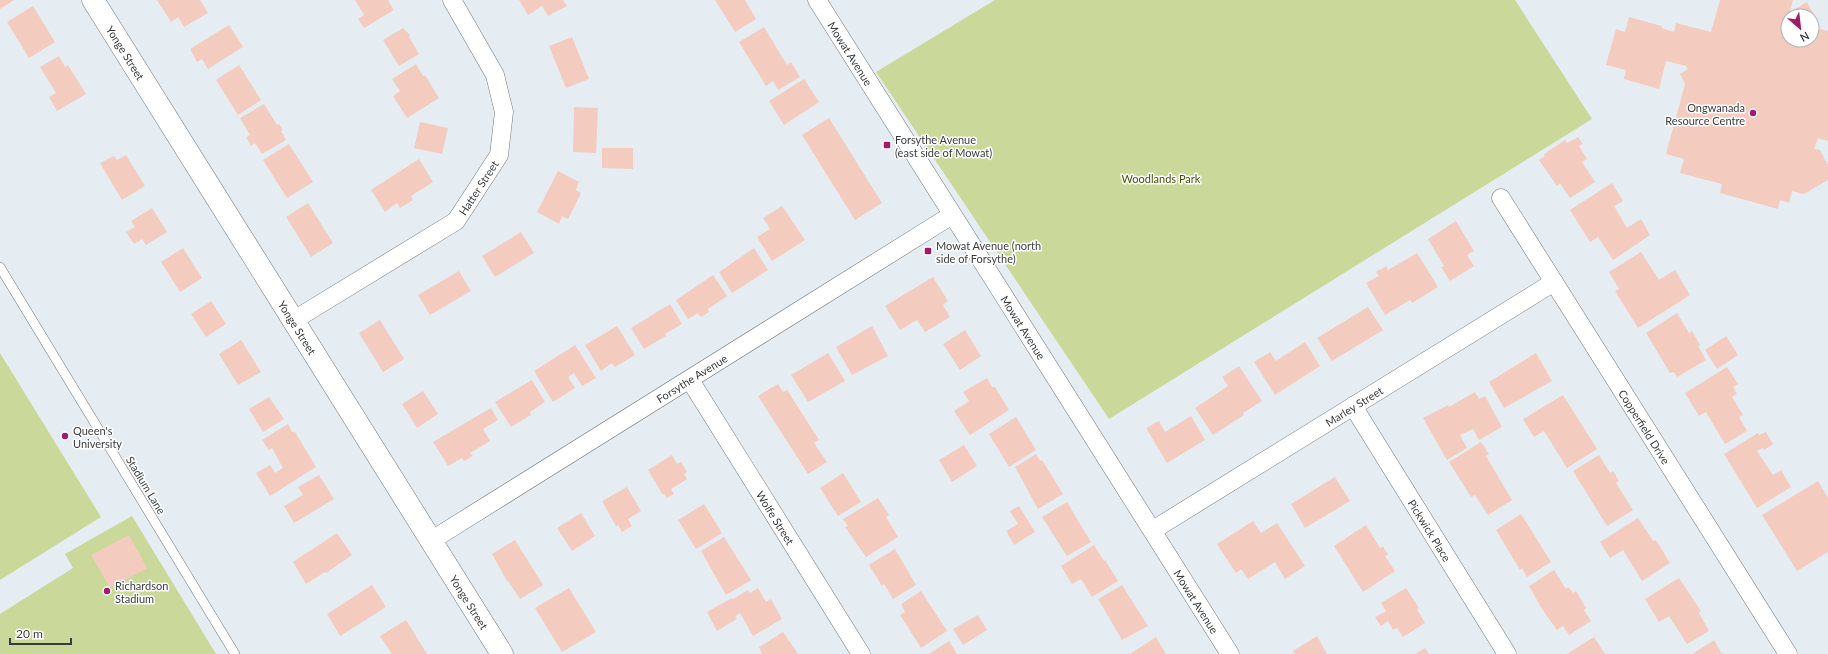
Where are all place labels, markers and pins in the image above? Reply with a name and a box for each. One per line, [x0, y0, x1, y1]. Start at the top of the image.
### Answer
place label: Ongwanada Resource Centre [1665, 101, 1745, 127]
marker: Ongwanada Resource Centre [1748, 108, 1758, 118]
place label: Forsythe Avenue (east side of Mowat) [895, 133, 992, 159]
marker: Forsythe Avenue (east side of Mowat) [882, 140, 892, 150]
place label: Mowat Avenue (north side of Forsythe) [936, 239, 1041, 265]
marker: Mowat Avenue (north side of Forsythe) [923, 246, 933, 256]
place label: Queen's University [73, 424, 122, 450]
marker: Queen's University [60, 431, 70, 441]
place label: Richardson Stadium [115, 579, 168, 605]
marker: Richardson Stadium [102, 586, 112, 596]

